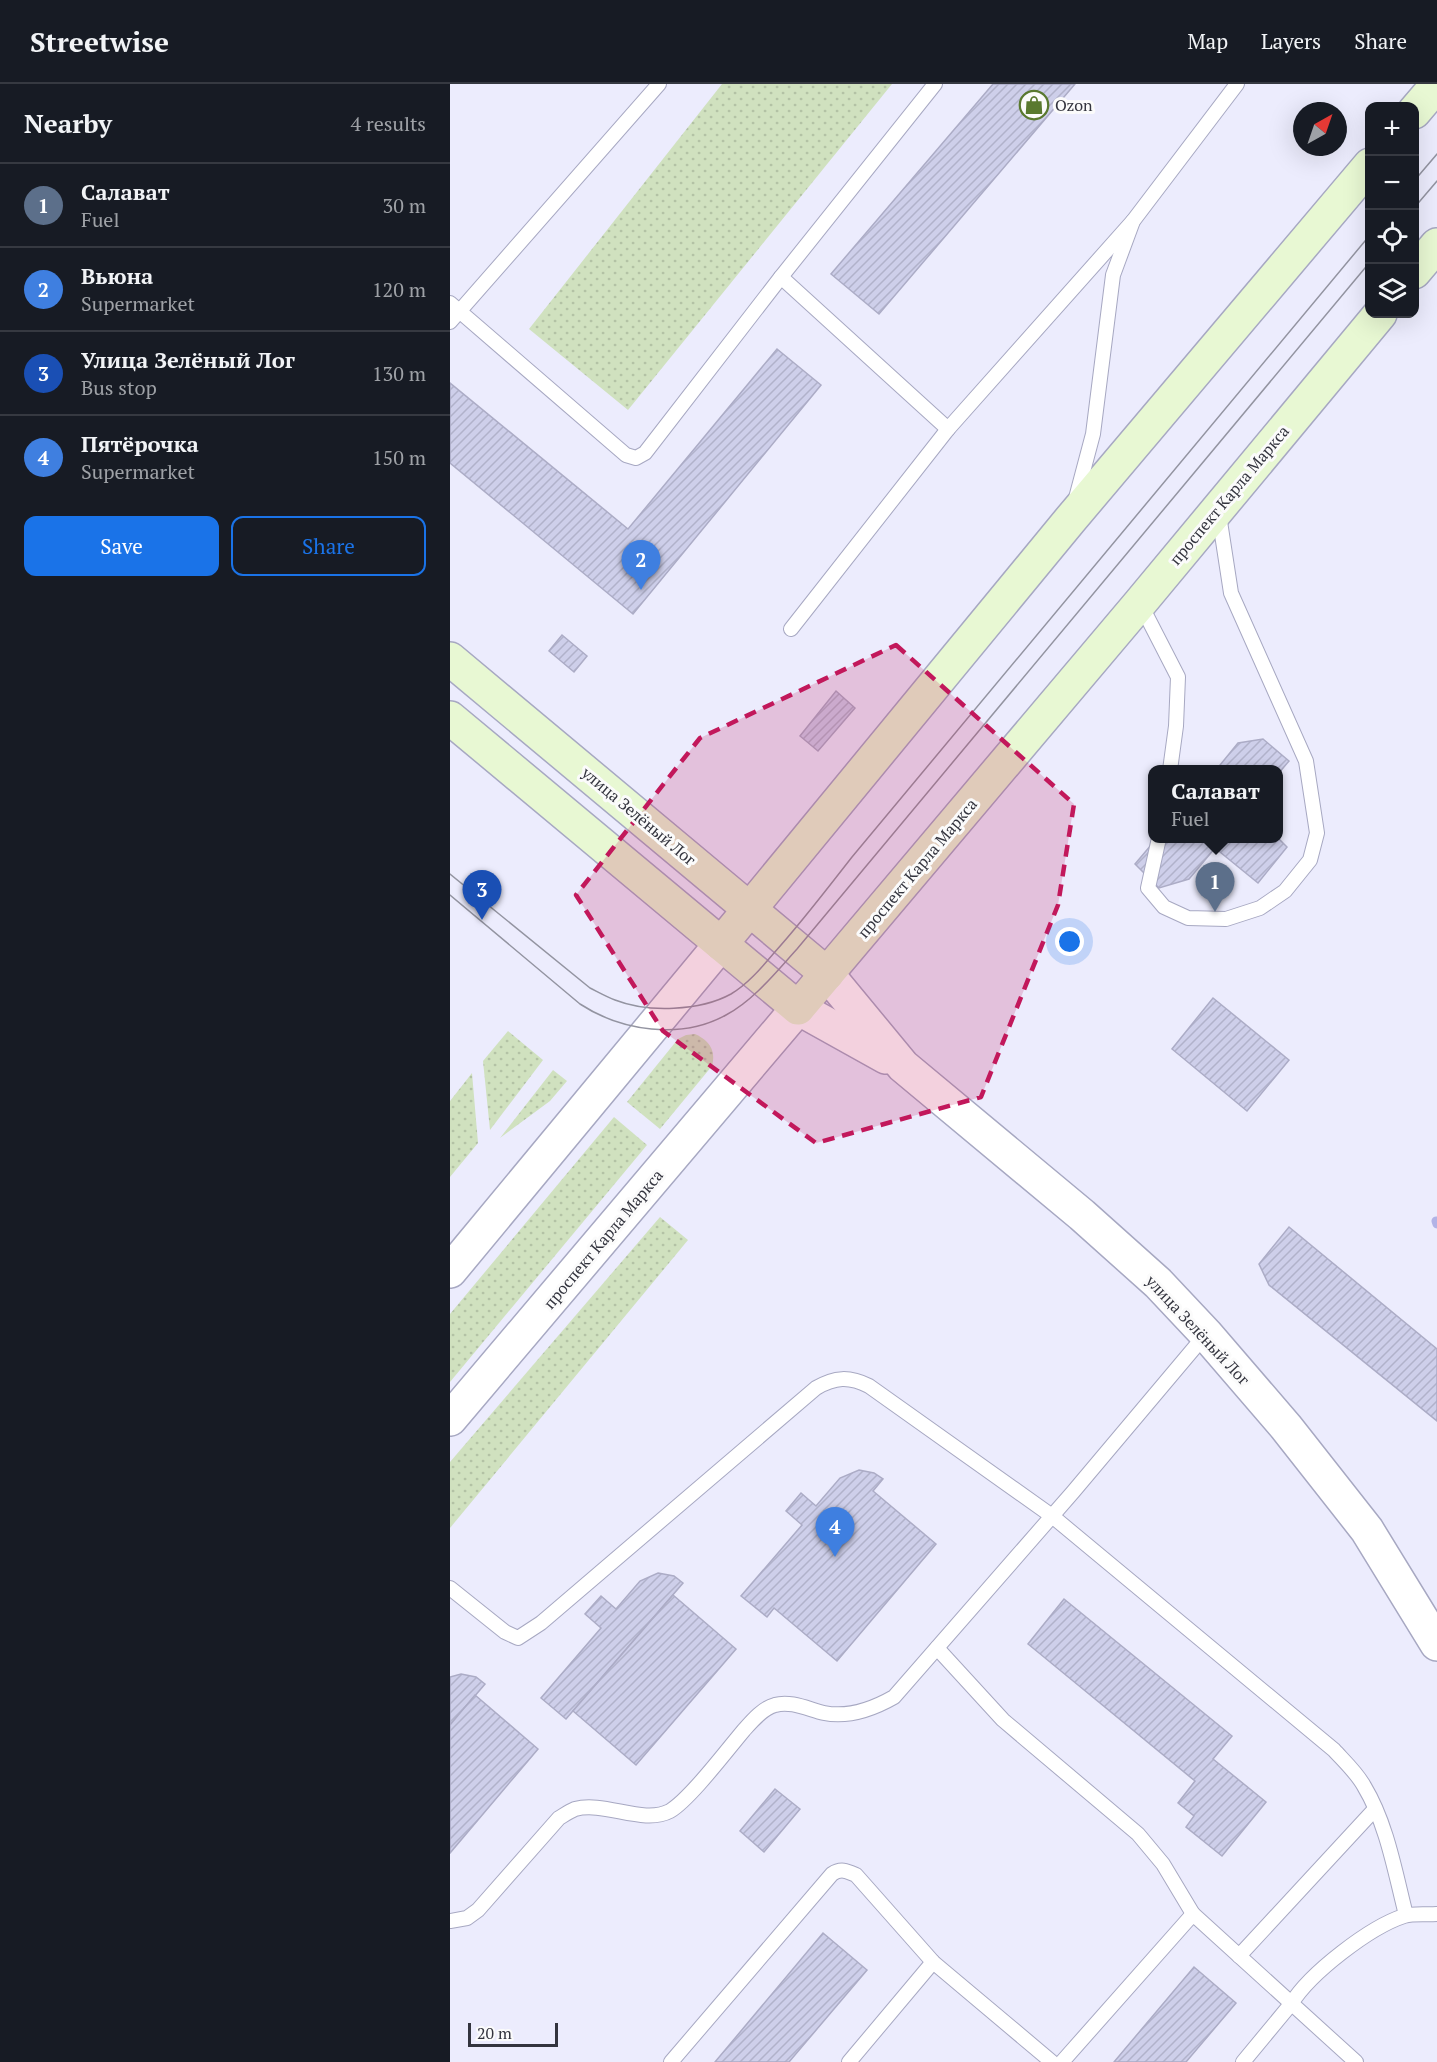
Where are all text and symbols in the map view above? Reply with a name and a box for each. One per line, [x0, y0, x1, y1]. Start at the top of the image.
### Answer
text: Streetwise [30, 23, 169, 60]
text: Map [1187, 27, 1228, 55]
text: Layers [1261, 27, 1321, 55]
text: Share [1354, 27, 1407, 55]
shop icon: Ozon [1018, 89, 1050, 121]
place label: Ozon [1055, 94, 1093, 116]
north arrow [1293, 102, 1347, 156]
map controls [1365, 102, 1419, 318]
button: + [1365, 102, 1419, 156]
text: Nearby [24, 106, 112, 140]
text: 4 results [351, 110, 426, 137]
button: − [1365, 156, 1419, 210]
text: Салават [81, 177, 170, 206]
text: 1 [38, 192, 49, 219]
text: 30 m [383, 192, 426, 219]
text: Fuel [81, 206, 119, 233]
button: locate [1365, 210, 1419, 264]
text: Вьюна [81, 261, 153, 290]
button: layers [1365, 264, 1419, 318]
text: 2 [38, 276, 49, 303]
text: 120 m [372, 276, 426, 303]
text: Supermarket [81, 290, 195, 317]
text: Улица Зелёный Лог [81, 345, 295, 374]
text: 3 [38, 360, 49, 387]
text: 130 m [372, 360, 426, 387]
text: Bus stop [81, 374, 157, 401]
street label: проспект Карла Маркса [1164, 421, 1294, 569]
text: Пятёрочка [81, 429, 199, 458]
text: 4 [38, 444, 49, 471]
text: 150 m [372, 444, 426, 471]
text: Supermarket [81, 458, 195, 485]
button: Save [24, 516, 219, 576]
button: Share [231, 516, 426, 576]
pin: 2 [622, 540, 660, 590]
street label: улица Зелёный Лог [576, 761, 701, 870]
popup [1148, 765, 1283, 843]
text: Салават [1171, 776, 1260, 805]
street label: проспект Карла Маркса [852, 794, 982, 942]
text: Fuel [1171, 805, 1210, 832]
pin: 1 [1196, 862, 1234, 912]
pin: 3 [462, 870, 501, 920]
your location [1055, 927, 1084, 956]
street label: проспект Карла Маркса [538, 1165, 668, 1313]
street label: улица Зелёный Лог [1141, 1269, 1255, 1390]
pin: 4 [816, 1508, 854, 1557]
scale bar [468, 2020, 558, 2048]
text: 20 m [477, 2022, 512, 2044]

